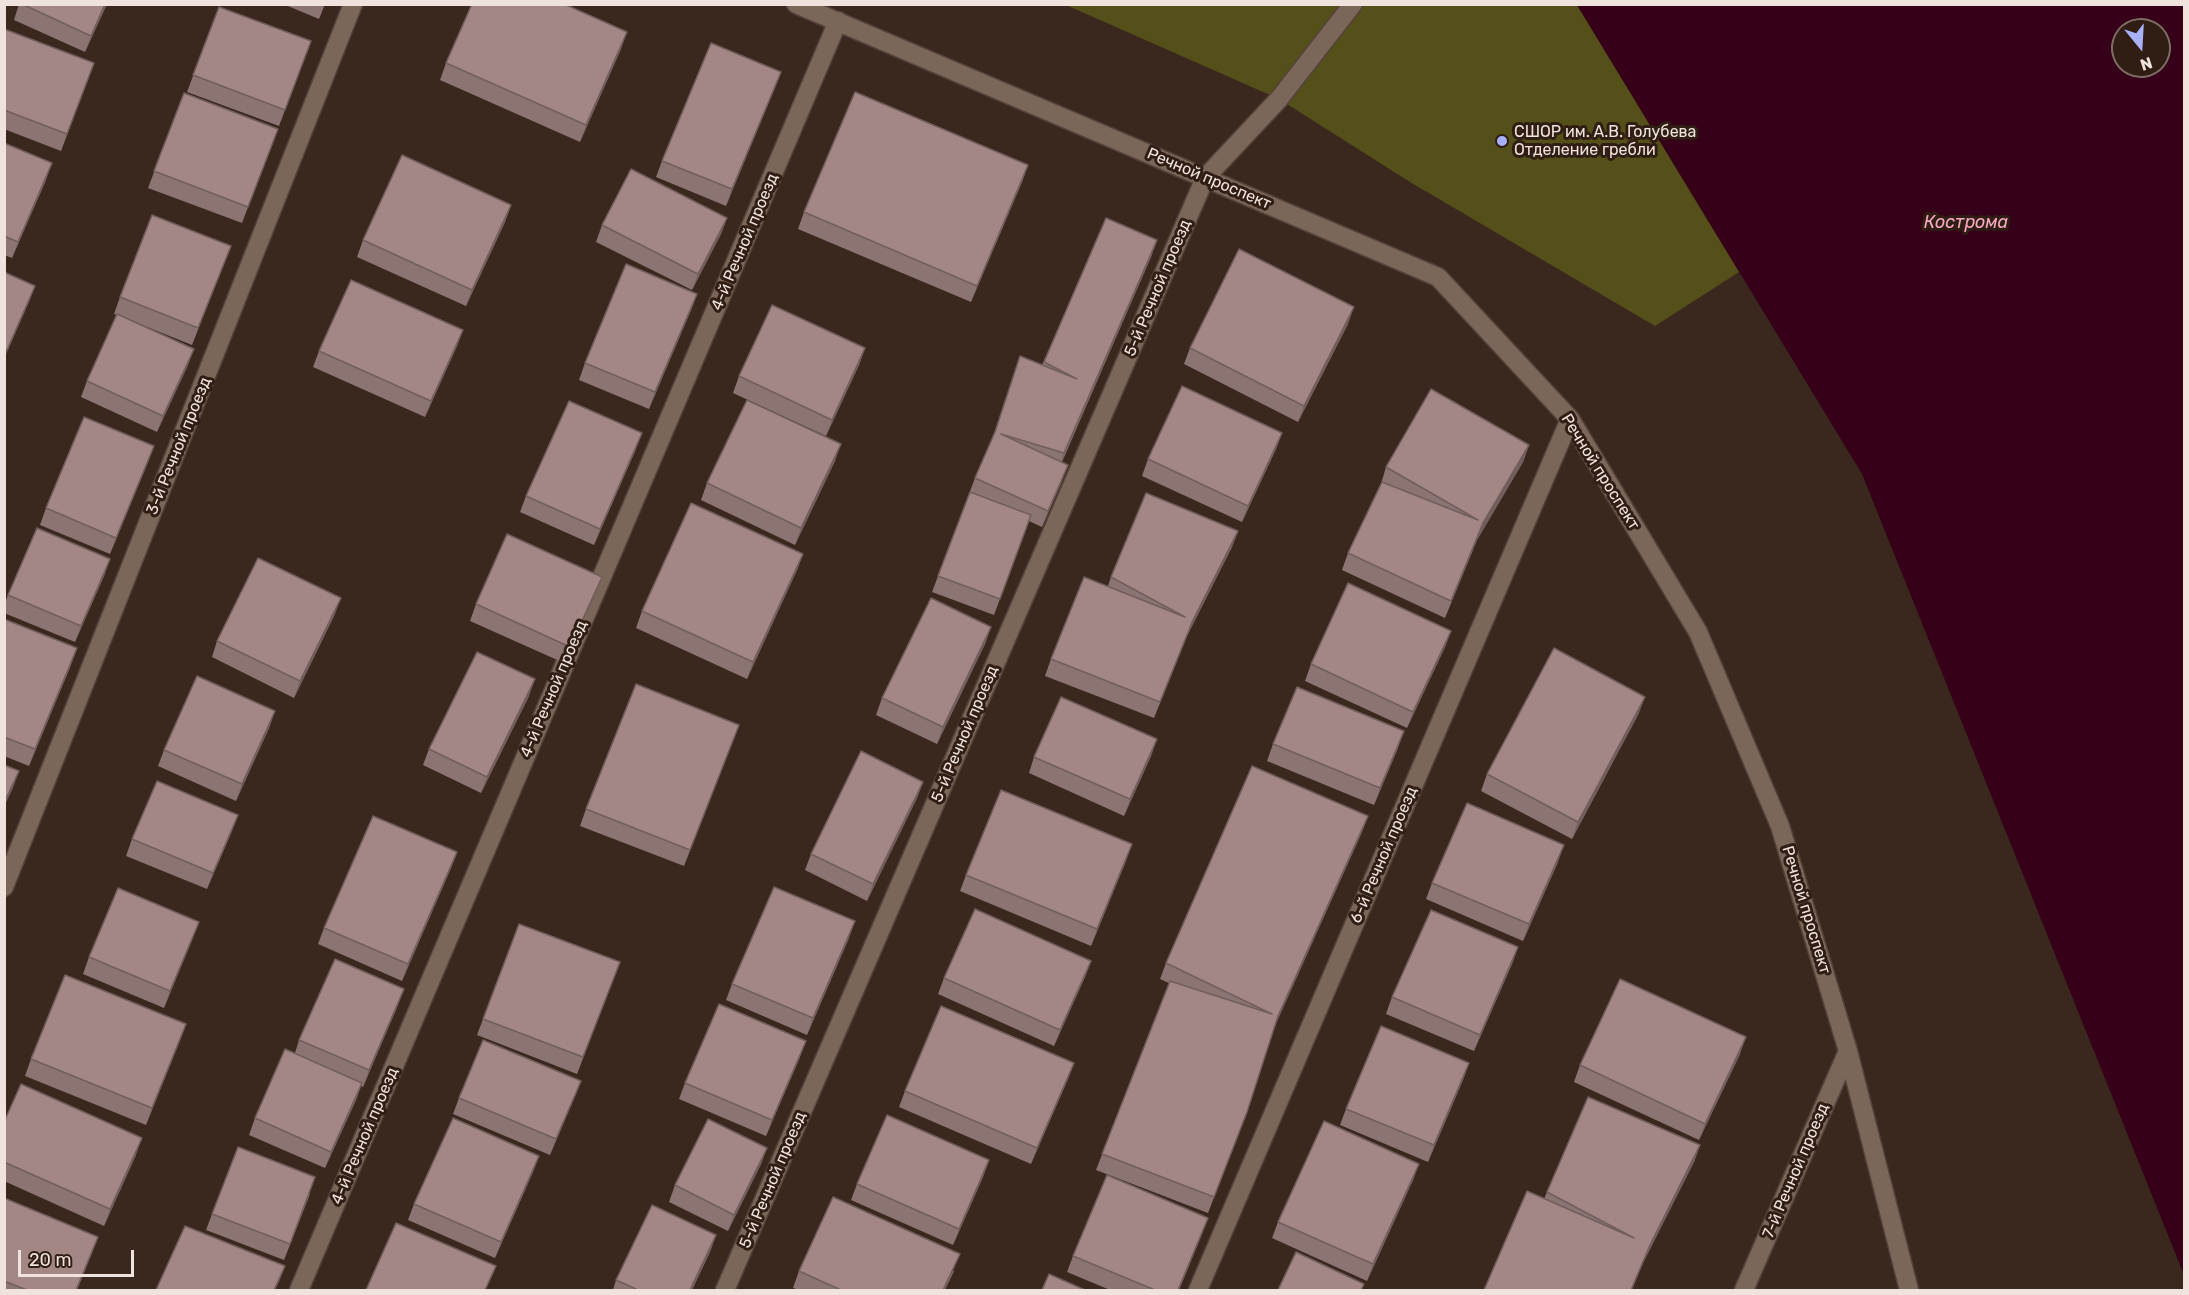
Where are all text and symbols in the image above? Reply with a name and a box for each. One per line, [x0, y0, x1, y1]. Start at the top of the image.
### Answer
north arrow [2111, 18, 2171, 78]
text: N [2138, 53, 2155, 75]
place label: СШОР им. А.В. Голубева Отделение гребли [1514, 122, 1696, 160]
marker: СШОР им. А.В. Голубева Отделение гребли [1495, 134, 1509, 148]
street label: Речной проспект [1144, 144, 1274, 214]
street label: 4-й Речной проезд [707, 171, 783, 313]
water label: Кострома [1924, 212, 2008, 234]
street label: 5-й Речной проезд [1121, 217, 1195, 359]
street label: 3-й Речной проезд [143, 374, 215, 518]
street label: Речной проспект [1557, 411, 1643, 533]
street label: 4-й Речной проезд [516, 618, 592, 760]
street label: 5-й Речной проезд [928, 663, 1002, 805]
street label: 6-й Речной проезд [1347, 784, 1421, 926]
street label: Речной проспект [1777, 844, 1835, 976]
street label: 4-й Речной проезд [327, 1065, 403, 1207]
street label: 7-й Речной проезд [1759, 1101, 1833, 1241]
street label: 5-й Речной проезд [736, 1109, 810, 1251]
scale bar [21, 1238, 136, 1276]
text: 20 m [29, 1249, 71, 1271]

